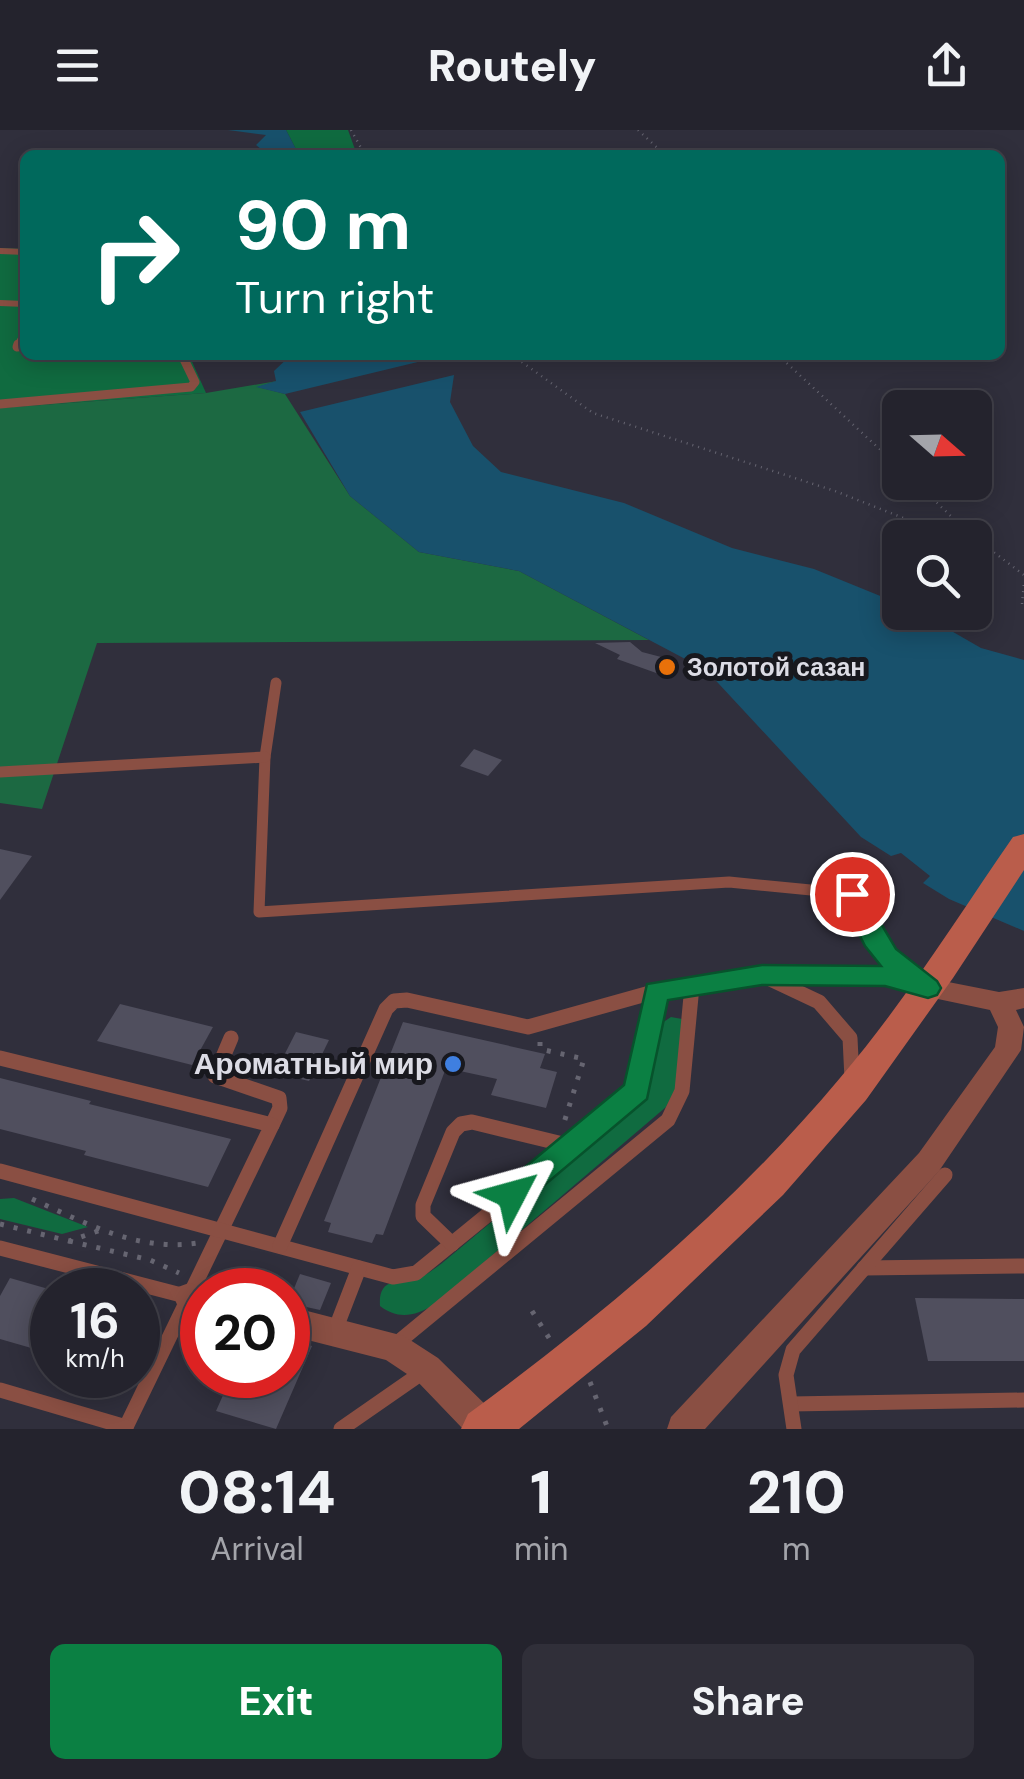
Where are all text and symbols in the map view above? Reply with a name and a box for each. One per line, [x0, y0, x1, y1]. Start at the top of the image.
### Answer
text: Routely [428, 36, 596, 95]
icon: menu [50, 38, 105, 93]
icon: share [919, 38, 974, 93]
text: 90 m [235, 180, 411, 271]
icon: right [70, 190, 200, 320]
text: Turn right [235, 268, 434, 327]
north arrow [882, 390, 992, 500]
map controls [882, 390, 992, 630]
button: search [882, 520, 992, 630]
place label: Золотой сазан [687, 651, 865, 684]
marker: Золотой сазан [656, 656, 678, 678]
pin [810, 852, 895, 937]
icon: arrive [825, 867, 880, 922]
place label: Ароматный мир [194, 1044, 433, 1083]
marker: Ароматный мир [442, 1053, 464, 1075]
position arrow [460, 1143, 564, 1247]
speed limit sign: 20 [180, 1268, 310, 1398]
text: 16 [70, 1288, 120, 1354]
text: km/h [65, 1342, 125, 1375]
text: 08:14 [178, 1453, 336, 1532]
text: 1 [530, 1453, 552, 1532]
text: 210 [747, 1453, 846, 1532]
text: Arrival [210, 1528, 304, 1570]
text: min [514, 1528, 568, 1570]
text: m [782, 1528, 810, 1570]
button: Exit [50, 1644, 502, 1759]
button: Share [522, 1644, 974, 1759]

